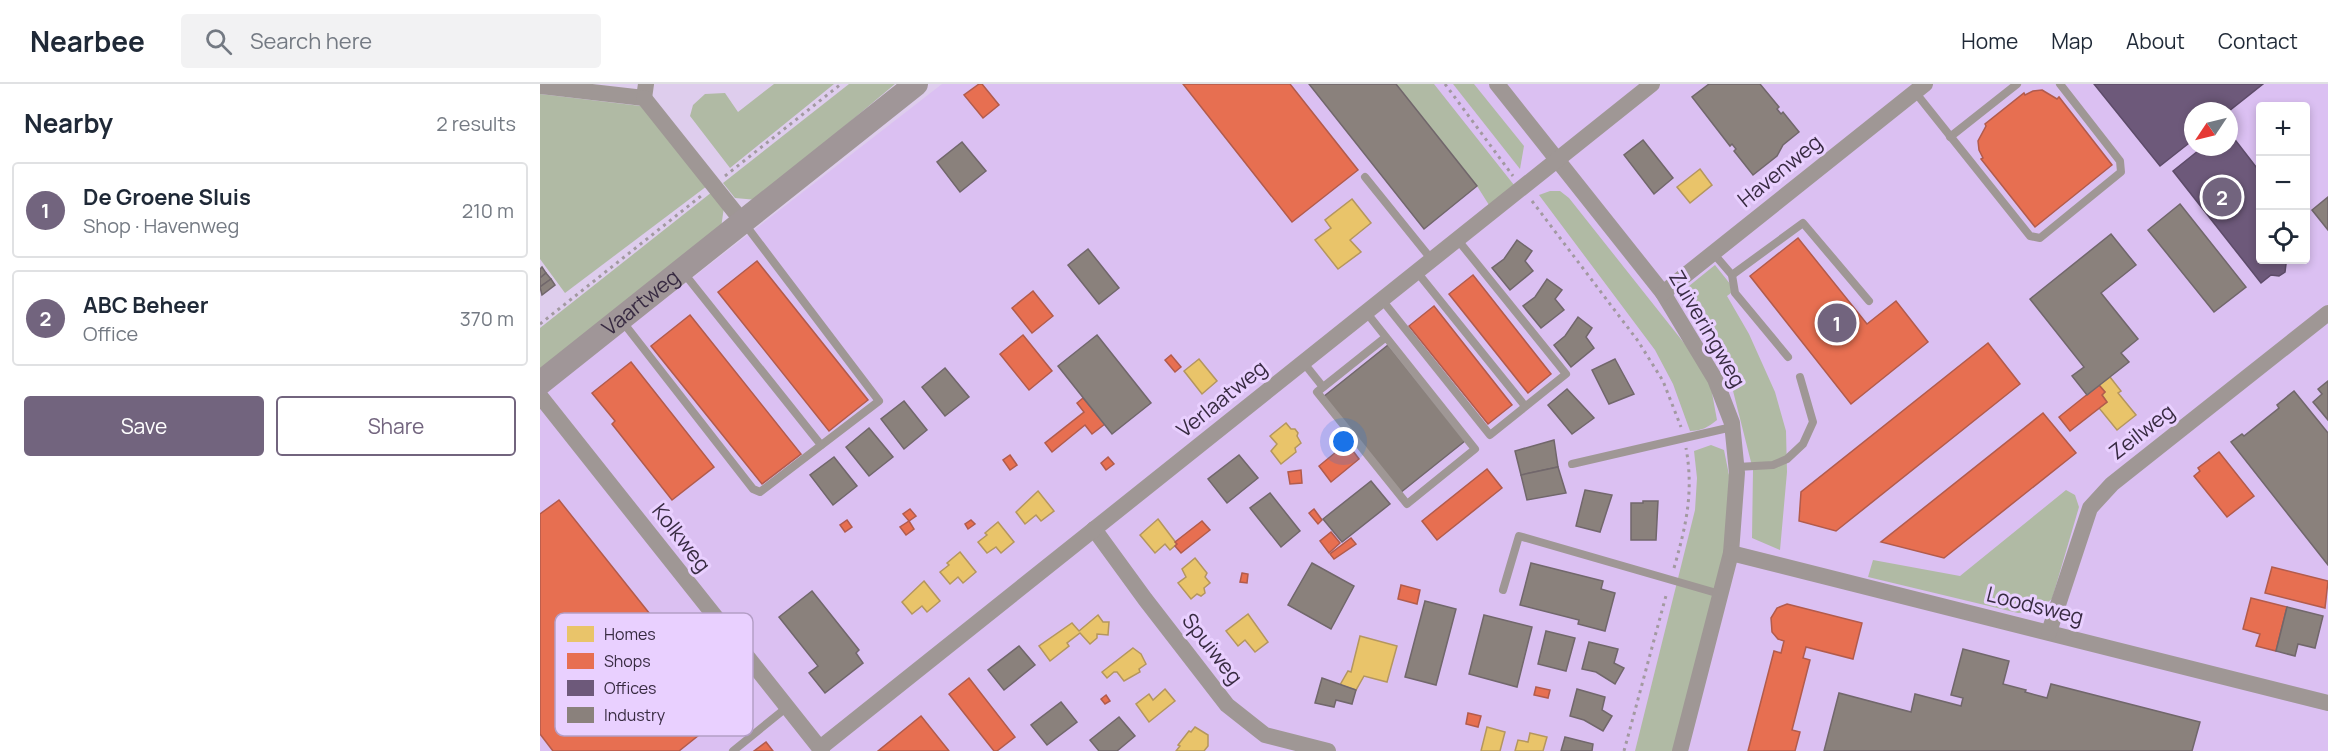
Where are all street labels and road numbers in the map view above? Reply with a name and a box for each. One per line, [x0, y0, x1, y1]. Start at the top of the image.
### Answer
street label: Havenweg [1731, 128, 1827, 213]
street label: Vaartweg [596, 262, 685, 341]
street label: Zuiveringweg [1663, 265, 1753, 392]
street label: Verlaatweg [1170, 353, 1272, 443]
street label: Zeilweg [2103, 397, 2180, 465]
street label: Kolkweg [646, 497, 717, 577]
street label: Loodsweg [1984, 579, 2087, 631]
street label: Spuiweg [1176, 607, 1249, 690]

